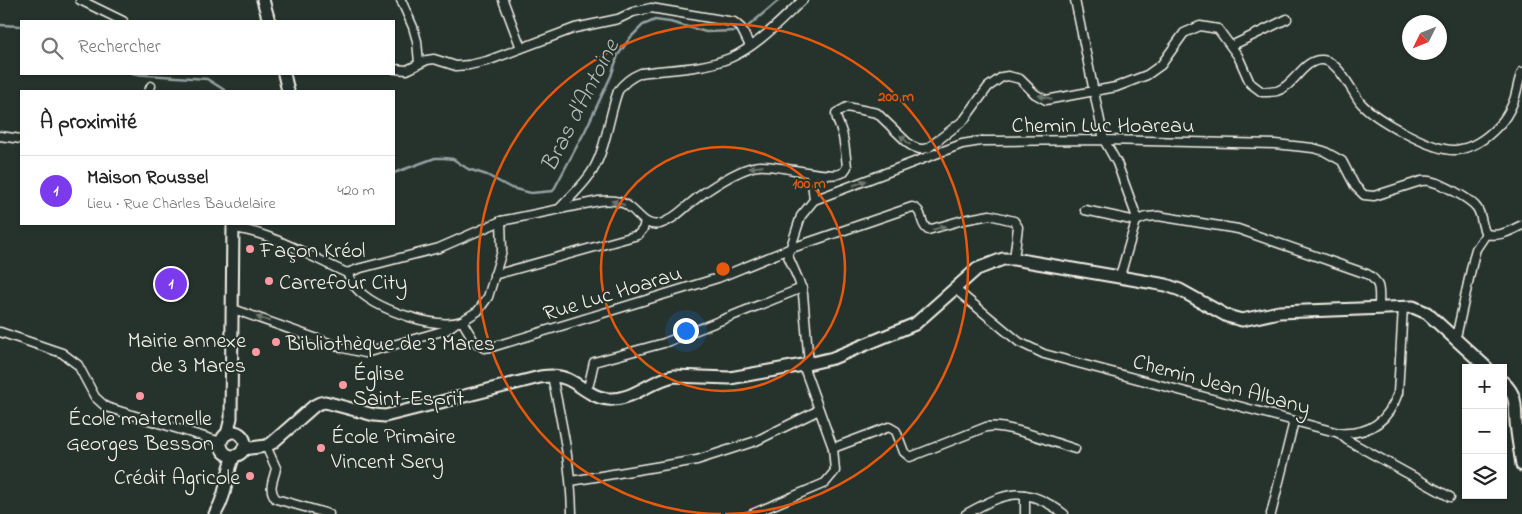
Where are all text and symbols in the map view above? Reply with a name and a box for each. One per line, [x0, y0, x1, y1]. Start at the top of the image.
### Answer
north arrow [1402, 15, 1447, 60]
search box [20, 20, 395, 75]
water label: Bras d'Antoine [533, 33, 630, 179]
icon: search [38, 34, 66, 62]
text: Rechercher [78, 34, 161, 61]
text: 200 m [877, 86, 914, 108]
one-way arrow [1037, 93, 1052, 101]
text: À proximité [40, 108, 137, 138]
street label: Chemin Luc Hoareau [1012, 111, 1194, 143]
one-way arrow [900, 134, 912, 146]
one-way arrow [748, 164, 764, 172]
text: Maison Roussel [87, 165, 208, 192]
text: 100 m [792, 173, 826, 195]
text: 1 [53, 179, 59, 203]
text: 420 m [337, 179, 375, 203]
one-way arrow [853, 179, 868, 187]
text: Lieu · Rue Charles Baudelaire [87, 192, 276, 216]
one-way arrow [610, 198, 625, 206]
one-way arrow [932, 223, 947, 231]
place label: Façon Kréol [259, 236, 366, 268]
marker: Façon Kréol [244, 243, 256, 255]
street label: Rue Luc Hoarau [540, 259, 686, 331]
centre of rings [714, 260, 732, 278]
pin: 1 [155, 265, 187, 303]
place label: Carrefour City [279, 268, 407, 301]
marker: Carrefour City [263, 275, 275, 287]
one-way arrow [255, 315, 270, 323]
your location [673, 318, 699, 344]
place label: Mairie annexe de 3 Mares [128, 326, 246, 383]
place label: Bibliothèque de 3 Mares [285, 329, 495, 361]
marker: Bibliothèque de 3 Mares [270, 336, 282, 348]
marker: Mairie annexe de 3 Mares [250, 346, 262, 358]
street label: Chemin Jean Albany [1129, 347, 1313, 426]
place label: Église Saint-Esprit [353, 359, 465, 416]
map controls [1462, 364, 1507, 499]
button: + [1462, 364, 1507, 409]
marker: Église Saint-Esprit [337, 379, 349, 391]
marker: École maternelle Georges Besson [134, 390, 146, 402]
place label: École maternelle Georges Besson [66, 404, 214, 462]
button: − [1462, 409, 1507, 454]
place label: École Primaire Vincent Sery [330, 422, 456, 480]
marker: École Primaire Vincent Sery [315, 442, 327, 454]
button: layers [1462, 454, 1507, 499]
place label: Crédit Agricole [114, 463, 240, 496]
marker: Crédit Agricole [244, 470, 256, 482]

